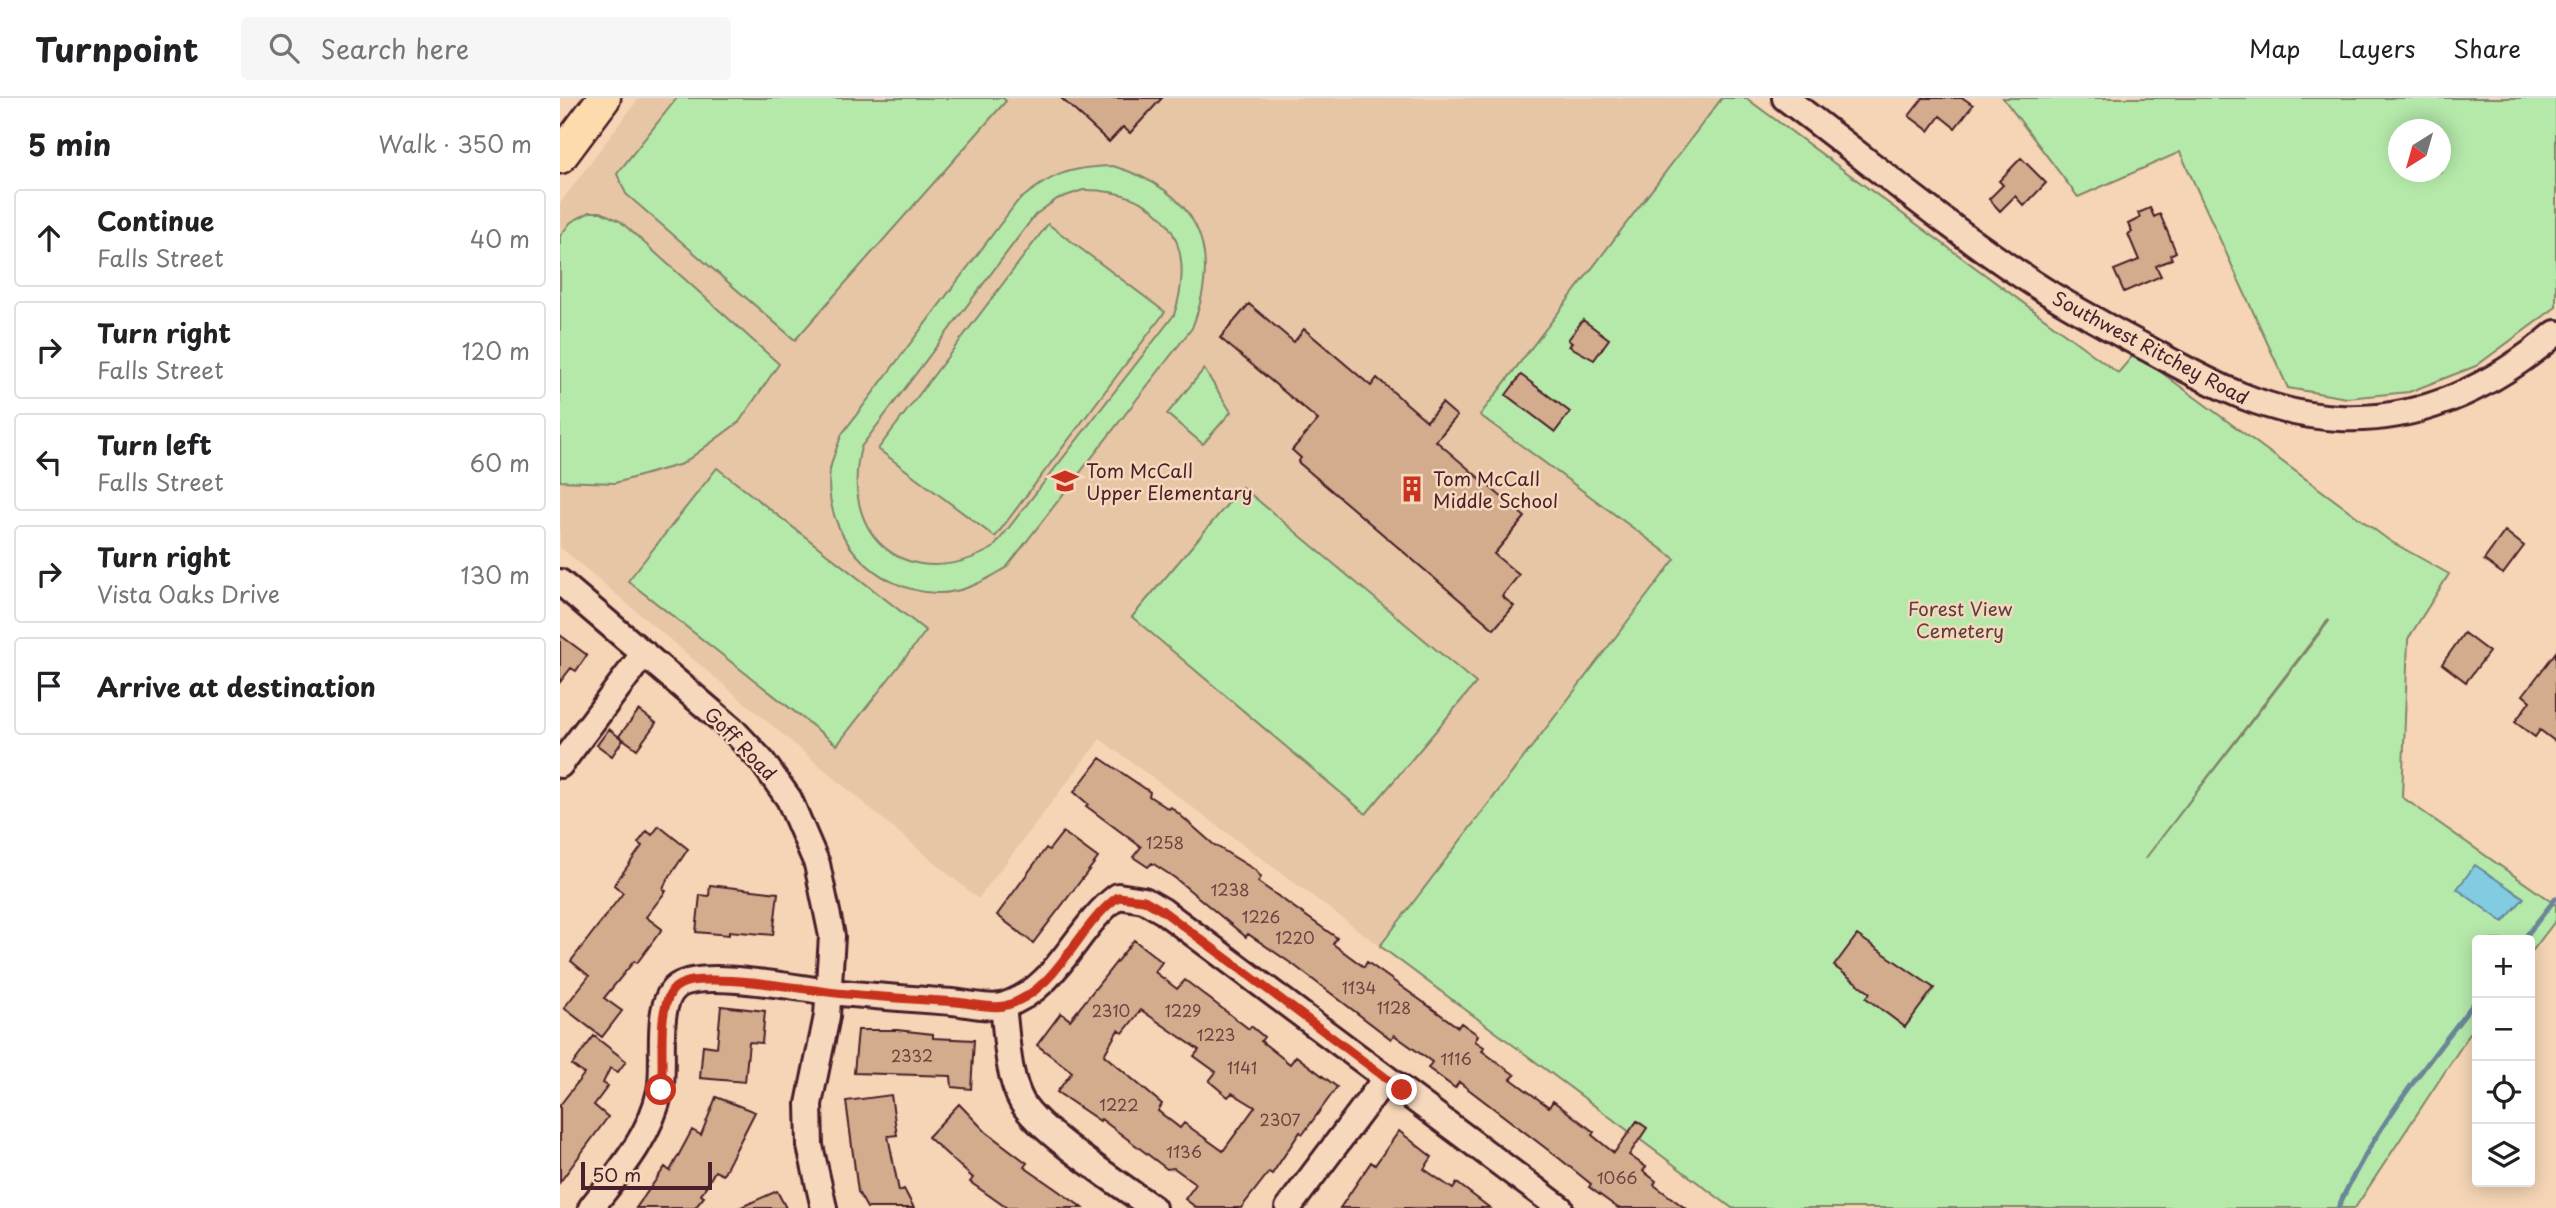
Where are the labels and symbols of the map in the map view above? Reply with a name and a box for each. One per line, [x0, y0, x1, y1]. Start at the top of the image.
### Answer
north arrow [2388, 119, 2451, 182]
street label: Southwest Ritchey Road [2048, 283, 2254, 411]
place label: Tom McCall Upper Elementary [1086, 456, 1253, 506]
place label: Tom McCall Middle School [1433, 464, 1558, 514]
school or university icon: Tom McCall Upper Elementary [1050, 466, 1080, 496]
building icon: Tom McCall Middle School [1397, 474, 1427, 504]
park label: Forest View Cemetery [1908, 594, 2013, 644]
street label: Goff Road [699, 700, 783, 786]
house number: 1258 [1146, 830, 1184, 854]
house number: 1238 [1210, 877, 1250, 901]
house number: 1226 [1242, 904, 1280, 928]
house number: 1220 [1275, 925, 1315, 949]
house number: 1134 [1342, 975, 1376, 999]
house number: 1128 [1377, 995, 1411, 1019]
house number: 2310 [1092, 998, 1130, 1022]
house number: 1229 [1165, 998, 1201, 1022]
house number: 1223 [1197, 1022, 1235, 1046]
house number: 2332 [891, 1043, 933, 1067]
house number: 1116 [1440, 1046, 1472, 1070]
house number: 1141 [1227, 1055, 1257, 1079]
route start [645, 1074, 676, 1105]
route end [1386, 1074, 1417, 1105]
house number: 1222 [1099, 1092, 1139, 1116]
house number: 2307 [1260, 1107, 1300, 1131]
house number: 1136 [1166, 1139, 1202, 1163]
scale bar [581, 1159, 712, 1191]
house number: 1066 [1597, 1165, 1637, 1189]

